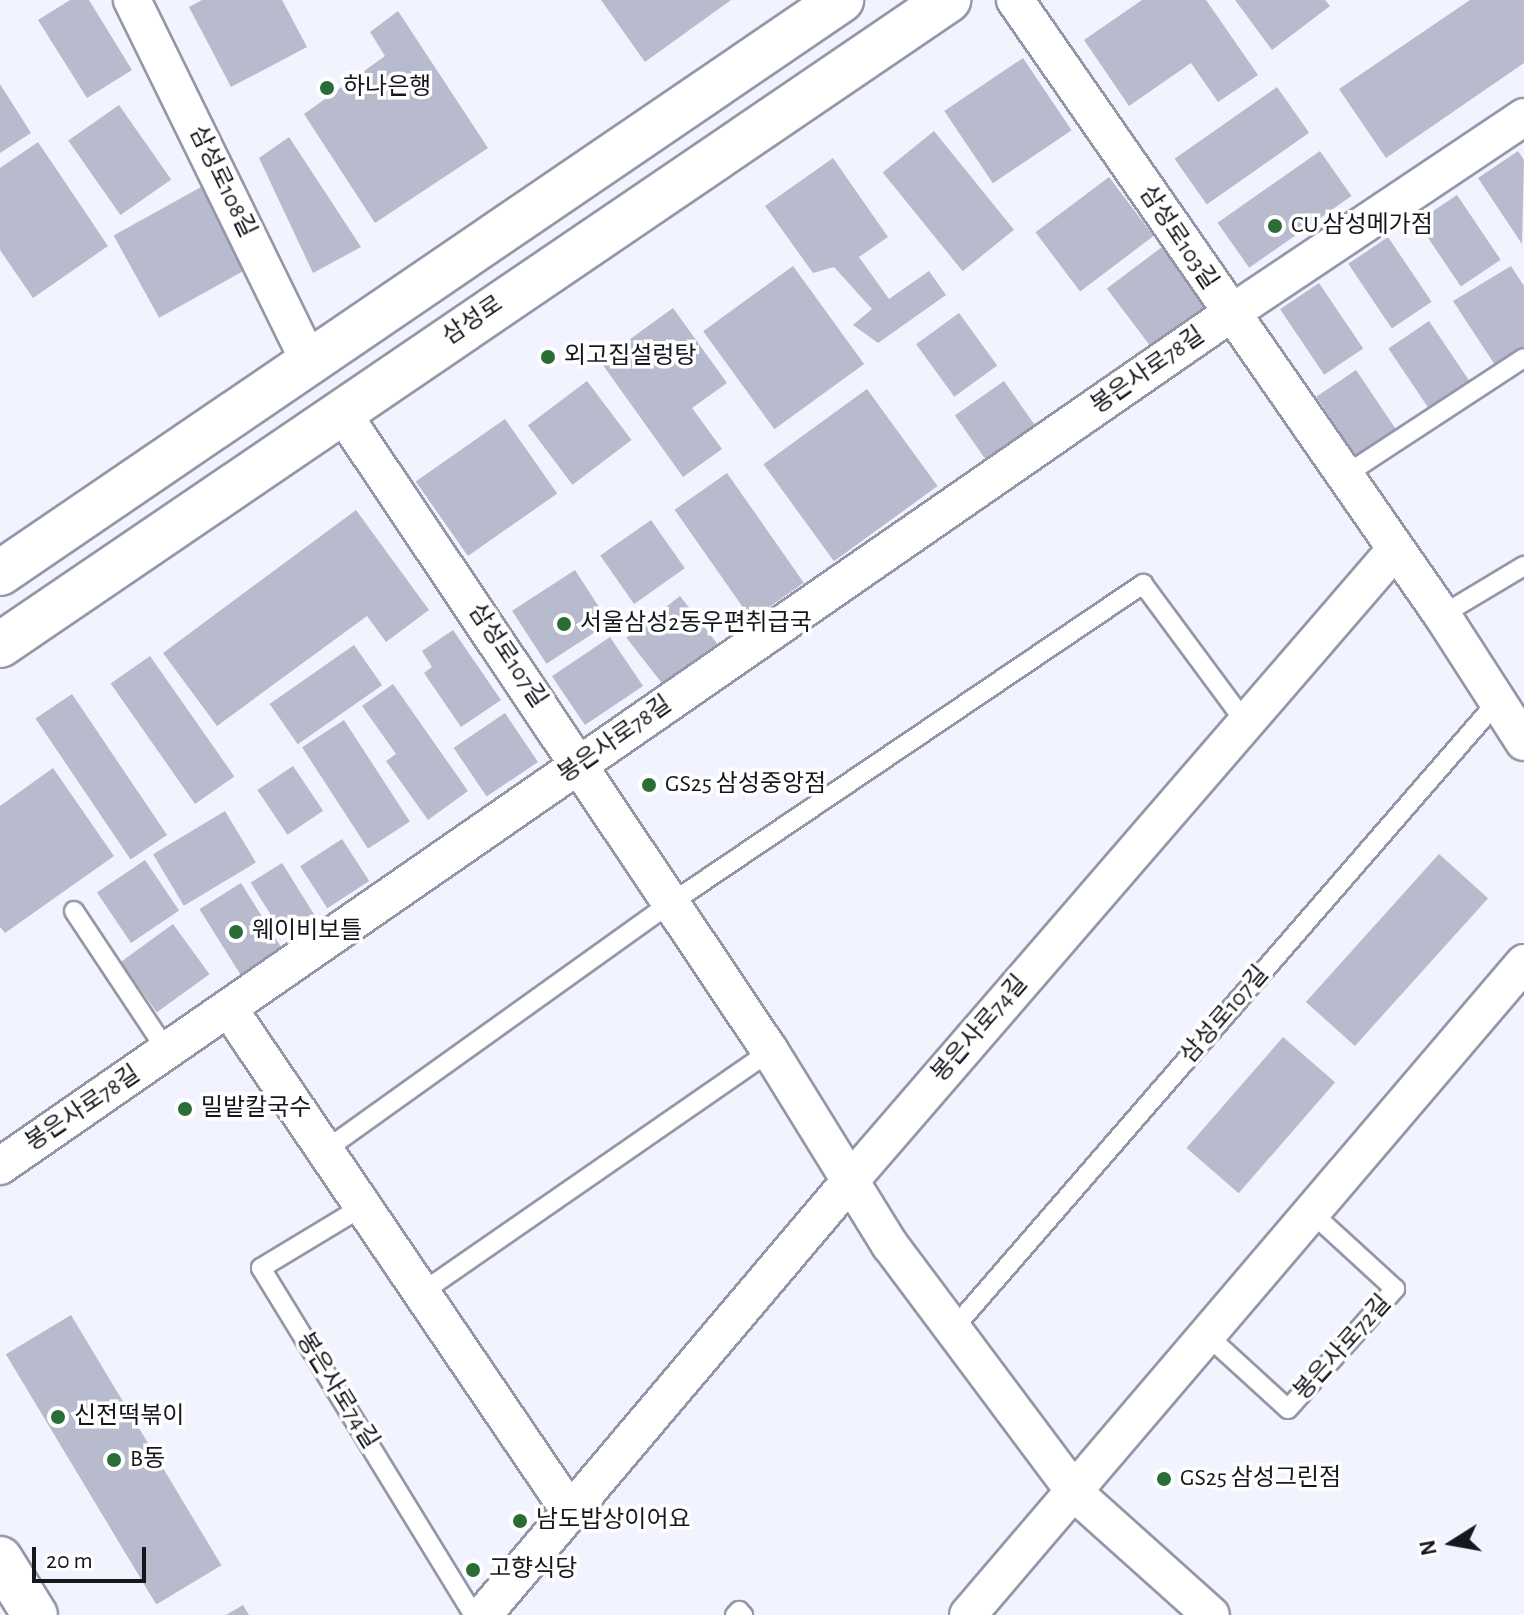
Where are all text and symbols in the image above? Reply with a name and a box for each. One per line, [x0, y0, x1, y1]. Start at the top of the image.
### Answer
place label: 하나은행 [343, 74, 431, 102]
marker: 하나은행 [318, 79, 336, 97]
street label: 삼성로108길 [183, 121, 261, 243]
street label: 삼성로103길 [1133, 181, 1223, 295]
place label: CU 삼성메가점 [1291, 212, 1433, 240]
marker: CU 삼성메가점 [1266, 217, 1284, 235]
street label: 삼성로 [437, 291, 509, 351]
street label: 봉은사로78길 [1086, 321, 1210, 421]
place label: 외고집설렁탕 [564, 343, 696, 371]
marker: 외고집설렁탕 [539, 348, 557, 366]
street label: 삼성로107길 [462, 599, 552, 713]
place label: 서울삼성2동우편취급국 [580, 610, 812, 638]
marker: 서울삼성2동우편취급국 [555, 615, 573, 633]
street label: 봉은사로78길 [553, 690, 677, 790]
place label: GS25 삼성중앙점 [665, 771, 826, 799]
marker: GS25 삼성중앙점 [640, 776, 658, 794]
place label: 웨이비보틀 [252, 918, 362, 946]
marker: 웨이비보틀 [227, 923, 245, 941]
street label: 삼성로107길 [1175, 961, 1275, 1069]
street label: 봉은사로74길 [926, 970, 1034, 1088]
street label: 봉은사로78길 [20, 1060, 146, 1158]
place label: 밀밭칼국수 [201, 1095, 311, 1123]
marker: 밀밭칼국수 [176, 1100, 194, 1118]
street label: 봉은사로72길 [1288, 1290, 1398, 1406]
street label: 봉은사로74길 [290, 1327, 384, 1455]
place label: 신전떡볶이 [74, 1403, 184, 1431]
marker: 신전떡볶이 [49, 1408, 67, 1426]
place label: B동 [130, 1446, 165, 1474]
marker: B동 [105, 1451, 123, 1469]
place label: GS25 삼성그린점 [1180, 1465, 1341, 1493]
marker: GS25 삼성그린점 [1155, 1470, 1173, 1488]
north arrow [1412, 1503, 1492, 1583]
place label: 남도밥상이어요 [536, 1507, 691, 1535]
marker: 남도밥상이어요 [511, 1512, 529, 1530]
scale bar [36, 1531, 150, 1581]
text: N [1416, 1538, 1441, 1557]
text: 20 m [46, 1549, 93, 1573]
place label: 고향식당 [489, 1556, 577, 1584]
marker: 고향식당 [464, 1561, 482, 1579]

